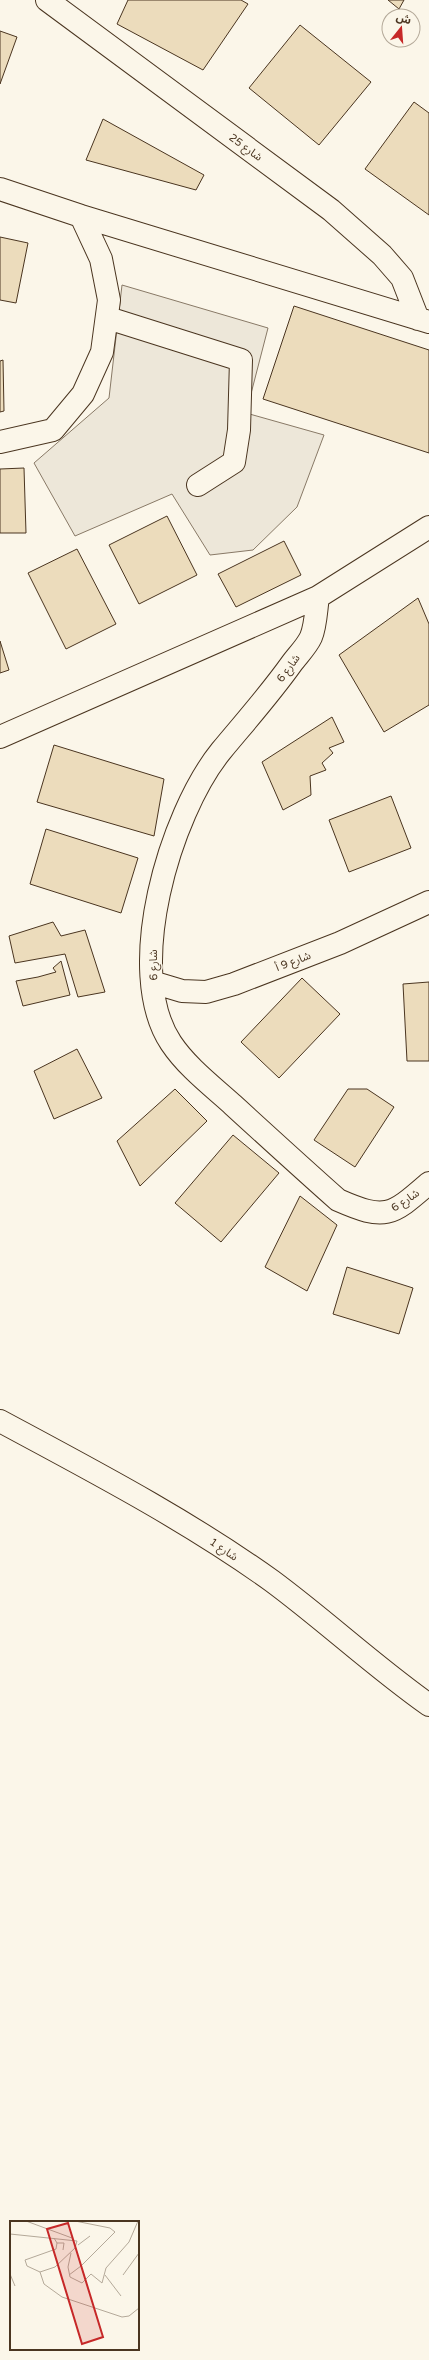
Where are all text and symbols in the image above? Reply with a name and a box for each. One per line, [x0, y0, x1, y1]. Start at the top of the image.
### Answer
north arrow [381, 8, 421, 48]
text: ش [395, 10, 413, 27]
street label: شارع 25 [226, 131, 265, 165]
street label: شارع 6 [274, 652, 304, 685]
street label: شارع 9 أ [273, 948, 313, 975]
street label: شارع 6 [147, 949, 161, 981]
street label: شارع 6 [389, 1186, 423, 1215]
street label: شارع 1 [207, 1535, 241, 1565]
inset map [10, 2221, 139, 2350]

